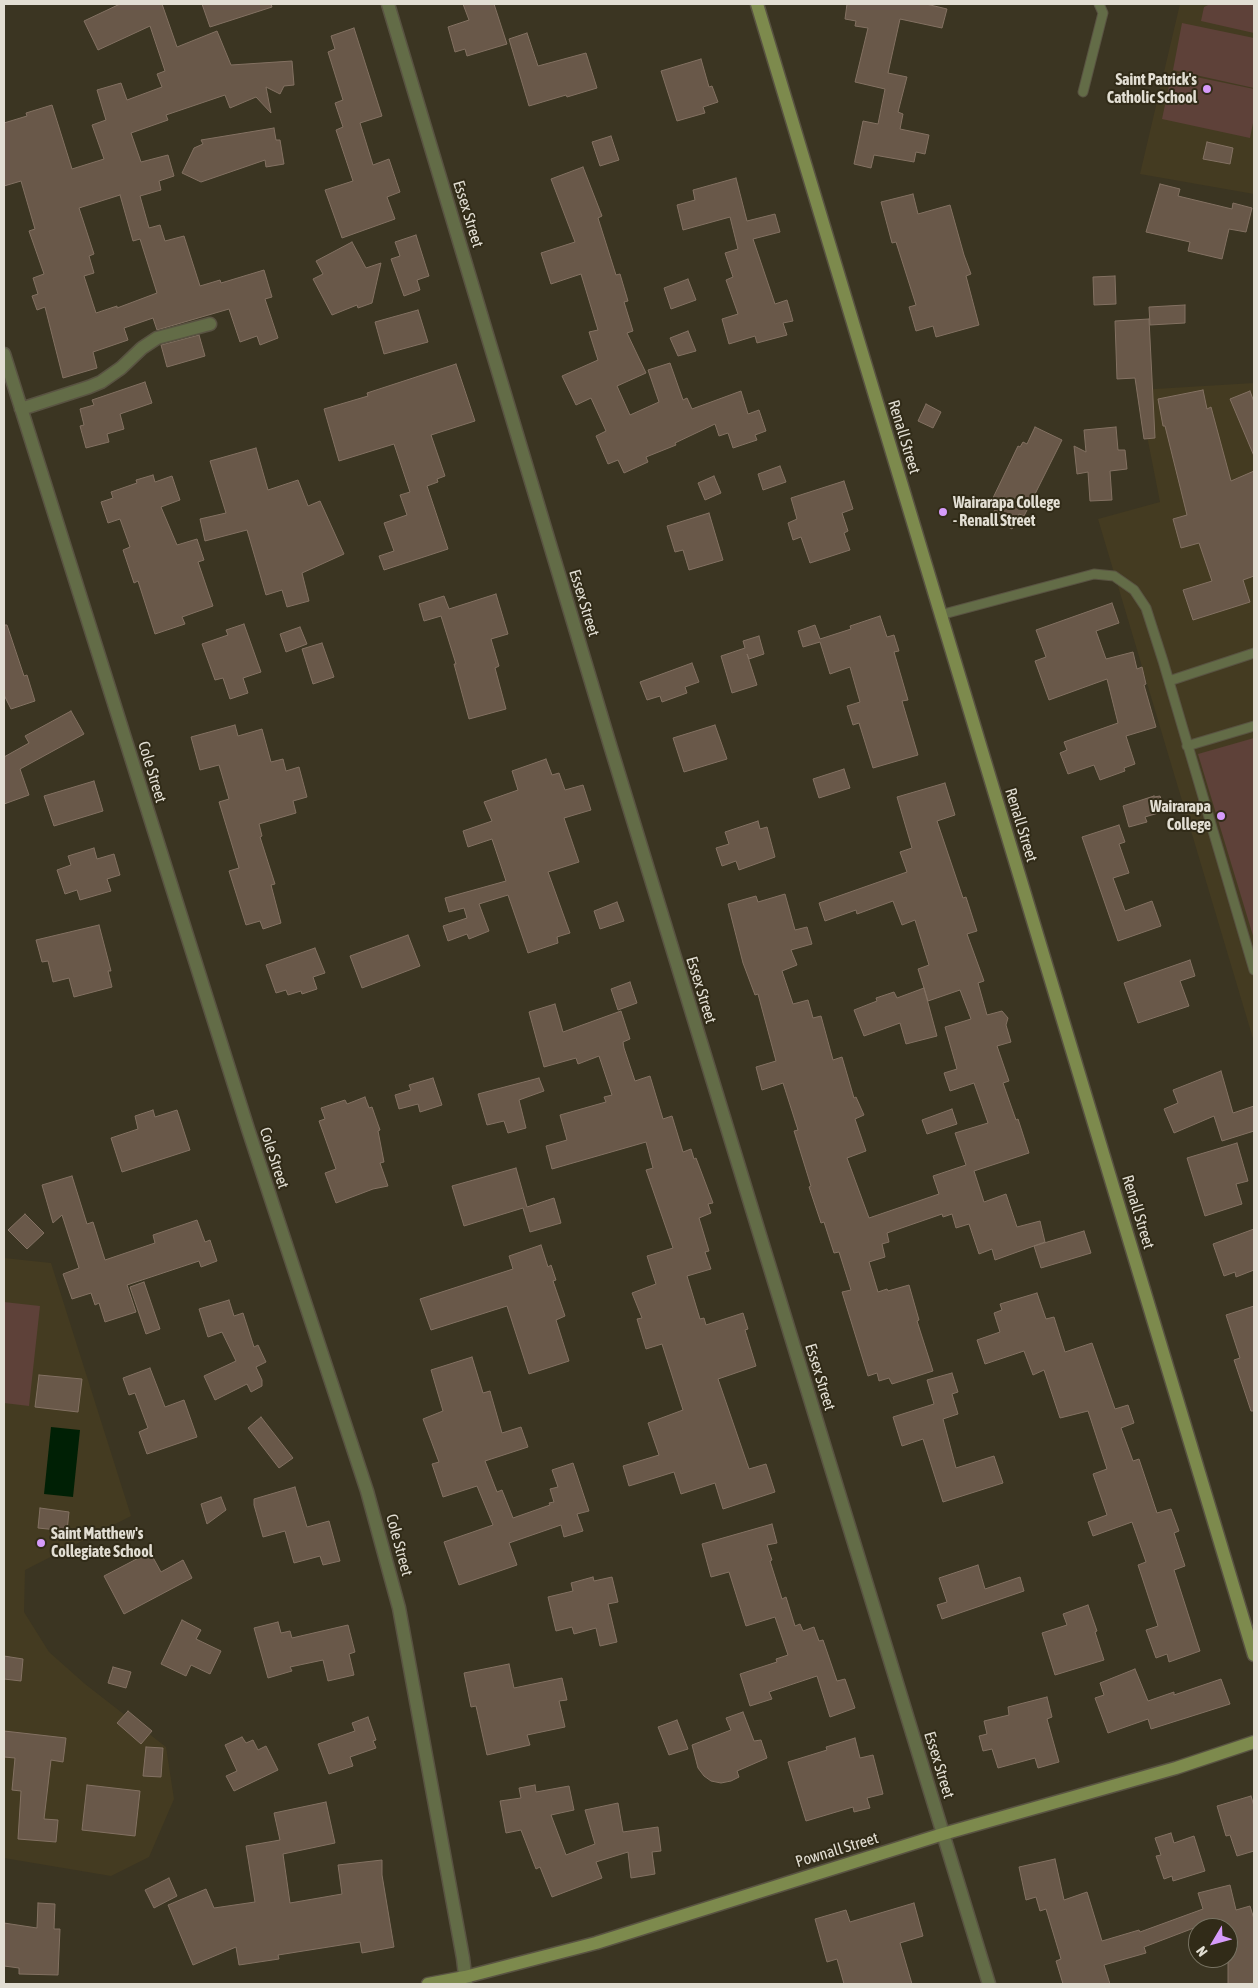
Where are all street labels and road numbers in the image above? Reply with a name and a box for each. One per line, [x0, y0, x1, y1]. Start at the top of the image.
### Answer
street label: Essex Street [449, 178, 487, 250]
street label: Renall Street [884, 398, 924, 476]
street label: Essex Street [565, 567, 603, 639]
street label: Cole Street [134, 739, 170, 805]
street label: Renall Street [1001, 786, 1041, 864]
street label: Essex Street [682, 954, 720, 1026]
street label: Cole Street [255, 1125, 293, 1191]
street label: Renall Street [1118, 1173, 1158, 1251]
street label: Essex Street [801, 1341, 839, 1413]
street label: Cole Street [382, 1512, 416, 1578]
street label: Essex Street [920, 1729, 958, 1801]
street label: Pownall Street [793, 1828, 881, 1872]

